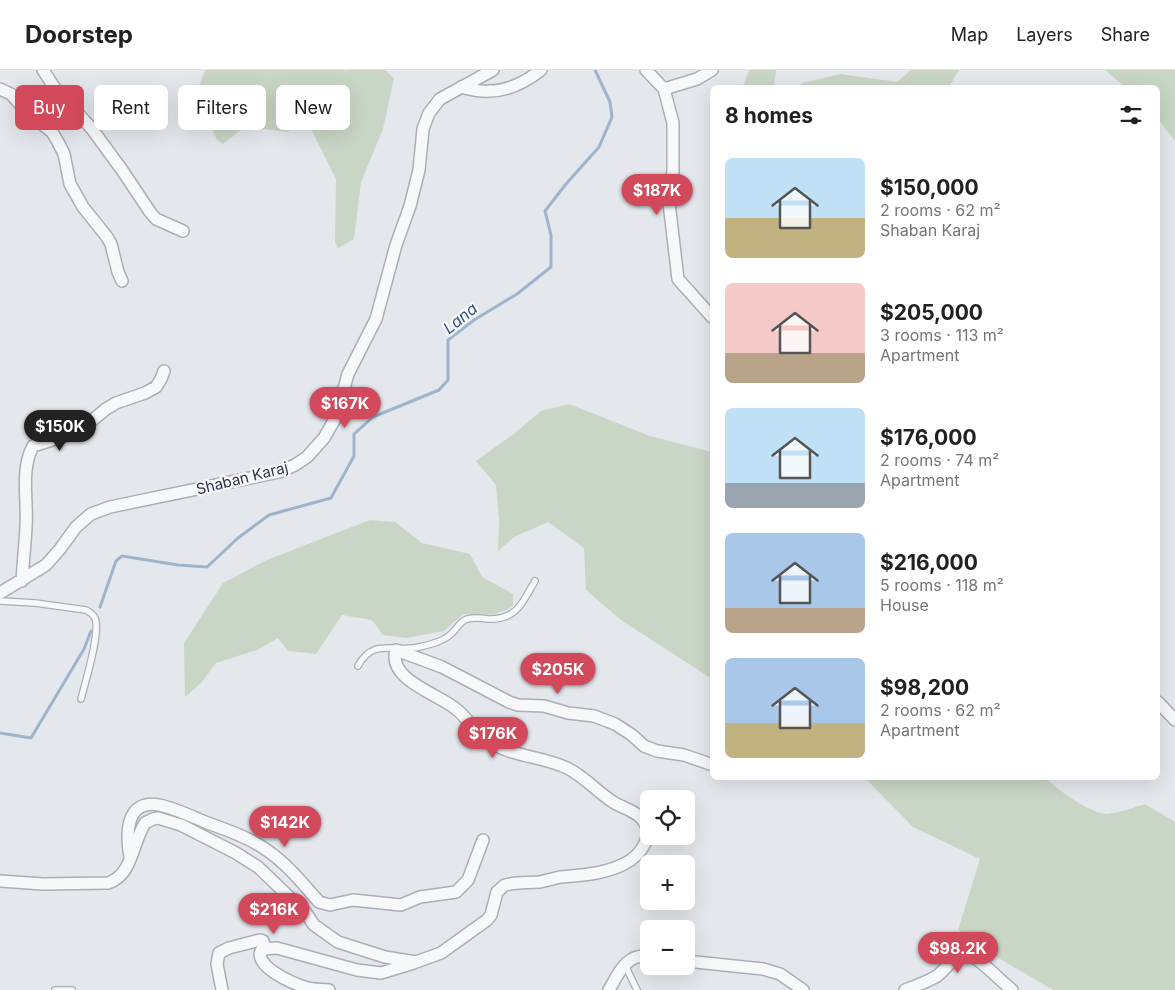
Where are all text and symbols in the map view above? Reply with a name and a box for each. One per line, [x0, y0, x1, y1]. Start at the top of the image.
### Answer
text: Doorstep [25, 20, 133, 49]
text: Map [951, 24, 988, 45]
text: Layers [1016, 24, 1073, 45]
text: Share [1101, 24, 1150, 45]
chip: Buy [15, 85, 84, 130]
chip: Rent [94, 85, 168, 130]
chip: Filters [178, 85, 266, 130]
chip: New [276, 85, 350, 130]
icon: filters [1117, 101, 1145, 129]
text: 8 homes [725, 103, 813, 128]
pin: $187K [622, 174, 692, 216]
text: $150,000 [880, 175, 979, 200]
icon: home [765, 178, 825, 238]
text: $187K [633, 180, 681, 200]
text: 2 rooms · 62 m² [880, 200, 1001, 220]
text: Shaban Karaj [880, 220, 980, 240]
water label: Lana [439, 298, 481, 338]
text: $205,000 [880, 300, 983, 325]
icon: home [765, 303, 825, 363]
text: 3 rooms · 113 m² [880, 325, 1004, 345]
text: Apartment [880, 345, 960, 365]
pin: $167K [310, 386, 380, 429]
text: $167K [321, 393, 369, 413]
pin: $150K [25, 410, 95, 452]
text: $150K [35, 416, 85, 436]
text: $176,000 [880, 425, 977, 450]
icon: home [765, 428, 825, 488]
text: 2 rooms · 74 m² [880, 450, 999, 470]
street label: Shaban Karaj [194, 457, 290, 499]
text: Apartment [880, 470, 960, 490]
text: $216,000 [880, 550, 978, 575]
icon: home [765, 553, 825, 613]
text: 5 rooms · 118 m² [880, 575, 1004, 595]
text: House [880, 595, 929, 615]
pin: $205K [523, 652, 593, 695]
text: $205K [531, 659, 585, 679]
text: $98,200 [880, 675, 969, 700]
icon: home [765, 678, 825, 738]
text: 2 rooms · 62 m² [880, 700, 1001, 720]
pin: $176K [458, 716, 528, 759]
text: Apartment [880, 720, 960, 740]
text: $176K [469, 723, 517, 743]
map controls [640, 790, 695, 975]
button: locate [640, 790, 695, 845]
pin: $142K [250, 806, 320, 848]
text: $142K [260, 812, 310, 832]
button: + [640, 855, 695, 910]
pin: $216K [239, 892, 309, 935]
text: $216K [249, 899, 299, 919]
button: − [640, 920, 695, 975]
pin: $98.2K [917, 932, 999, 974]
text: $98.2K [929, 938, 987, 958]

